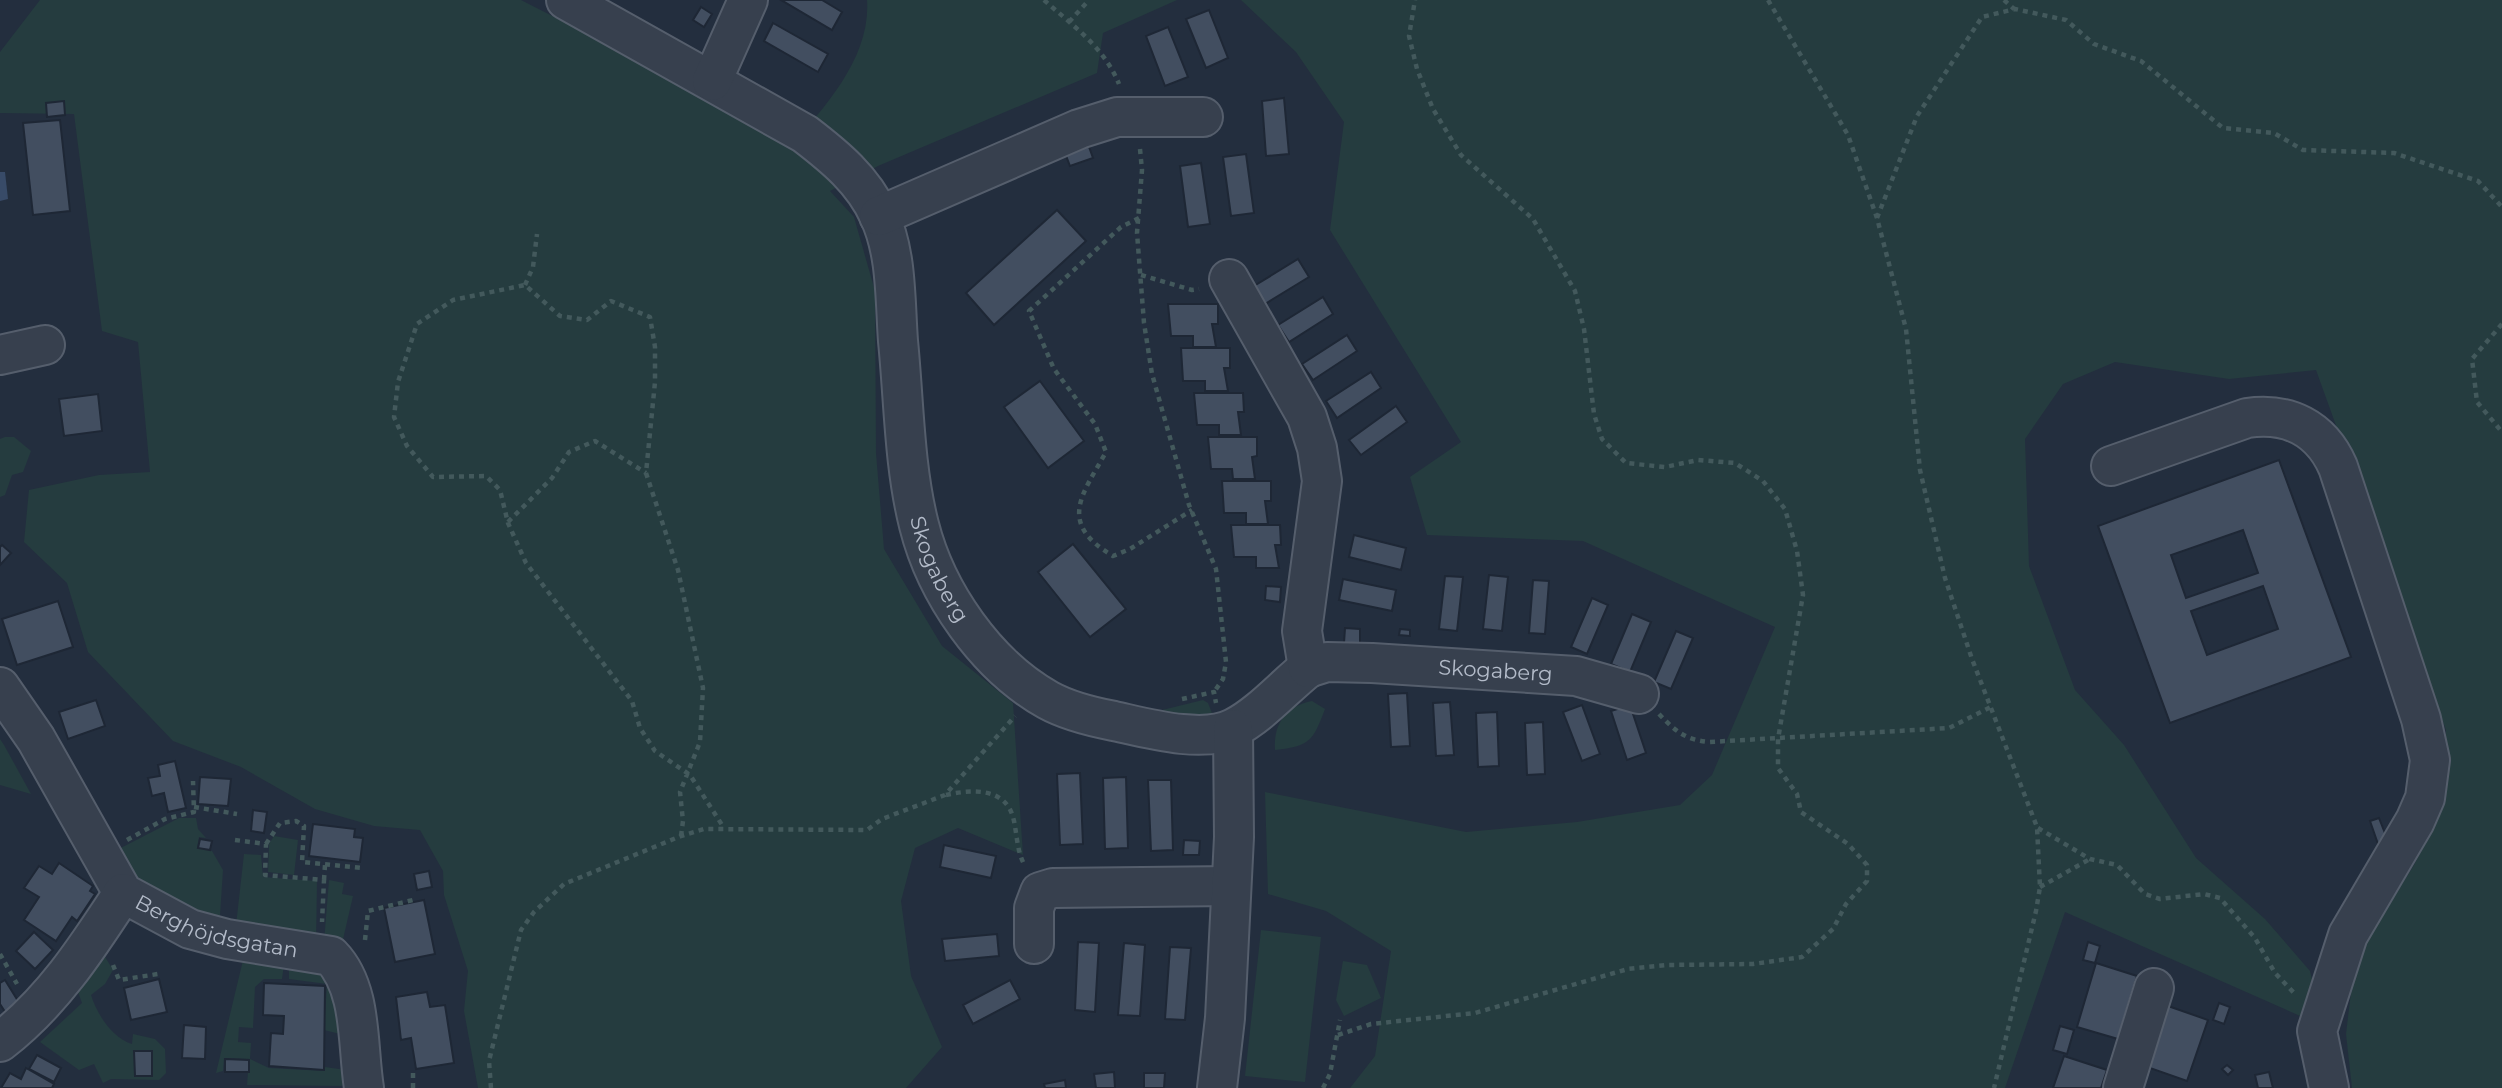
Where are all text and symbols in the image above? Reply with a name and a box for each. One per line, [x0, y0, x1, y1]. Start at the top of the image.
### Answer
street label: Skogaberg [905, 513, 974, 627]
street label: Skogaberg [1438, 654, 1553, 686]
street label: Berghöjdsgatan [131, 889, 300, 962]

